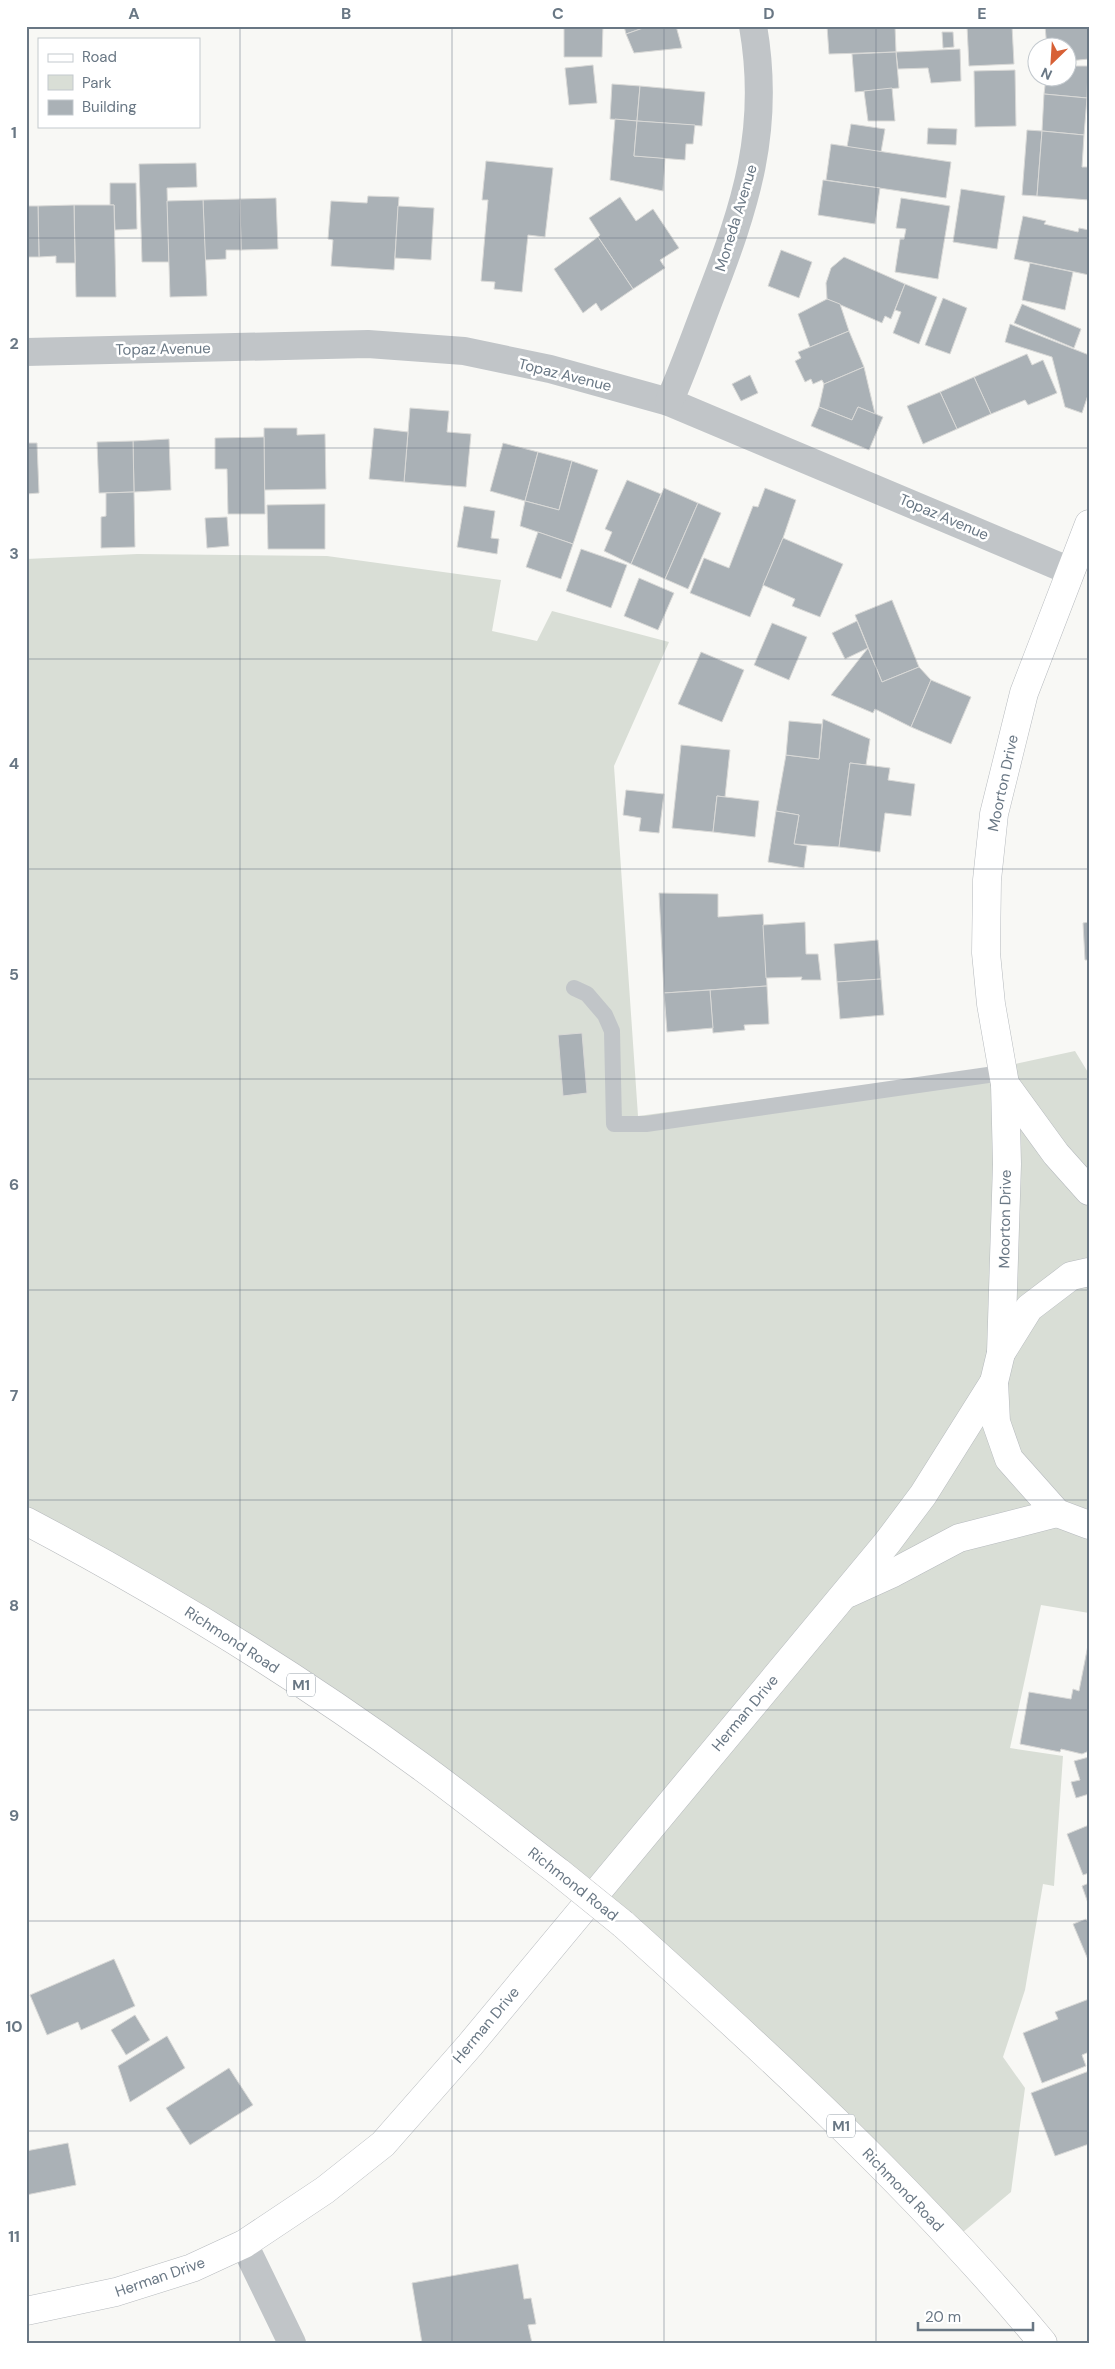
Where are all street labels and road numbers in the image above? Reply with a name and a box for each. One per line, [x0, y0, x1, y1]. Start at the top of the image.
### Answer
street label: Moneda Avenue [710, 162, 762, 274]
street label: Topaz Avenue [115, 338, 211, 360]
street label: Topaz Avenue [516, 354, 614, 396]
street label: Topaz Avenue [896, 489, 992, 545]
street label: Moorton Drive [983, 733, 1023, 833]
street label: Moorton Drive [994, 1170, 1016, 1268]
street label: Richmond Road [181, 1602, 283, 1678]
street label: Herman Drive [707, 1671, 783, 1755]
road number: M1 [287, 1674, 315, 1696]
street label: Richmond Road [524, 1843, 622, 1925]
street label: Herman Drive [448, 1983, 524, 2067]
road number: M1 [827, 2114, 855, 2138]
street label: Richmond Road [858, 2144, 948, 2236]
street label: Herman Drive [112, 2252, 208, 2302]

